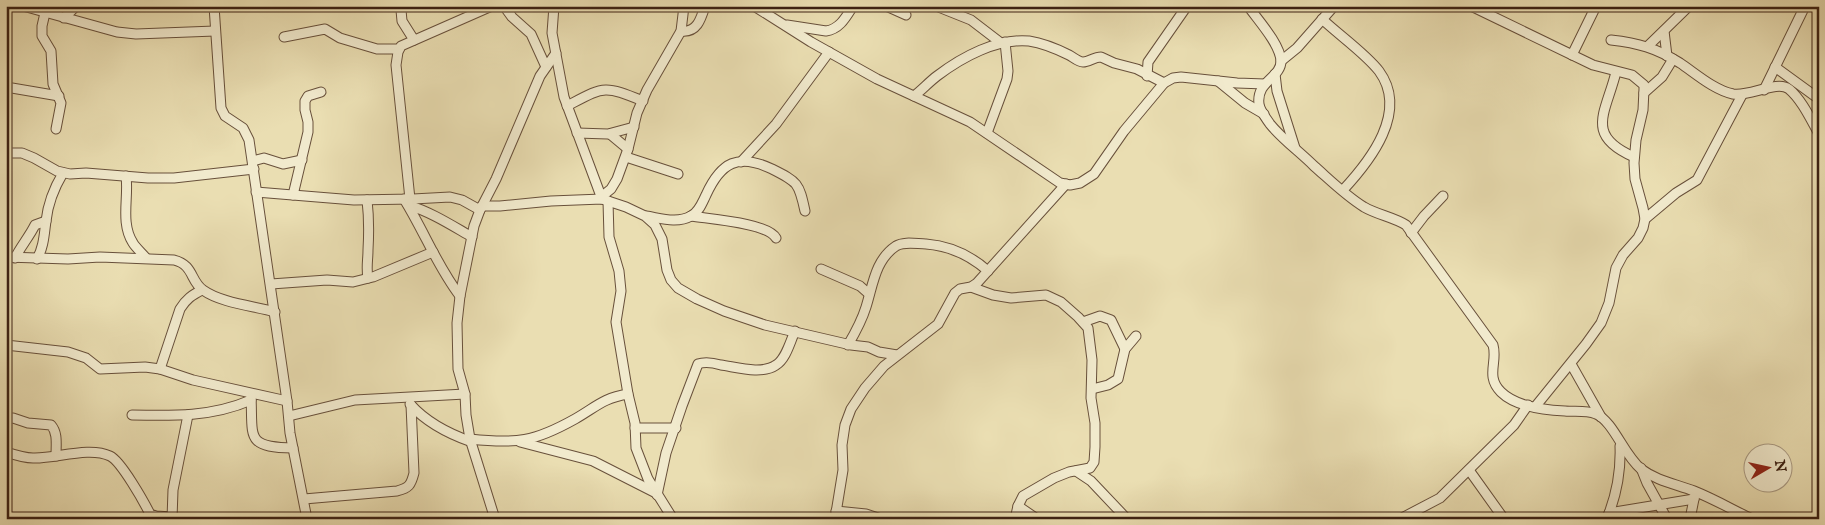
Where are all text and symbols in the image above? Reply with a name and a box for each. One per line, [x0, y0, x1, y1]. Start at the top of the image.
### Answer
north arrow [1742, 442, 1792, 492]
text: N [1770, 458, 1790, 474]

